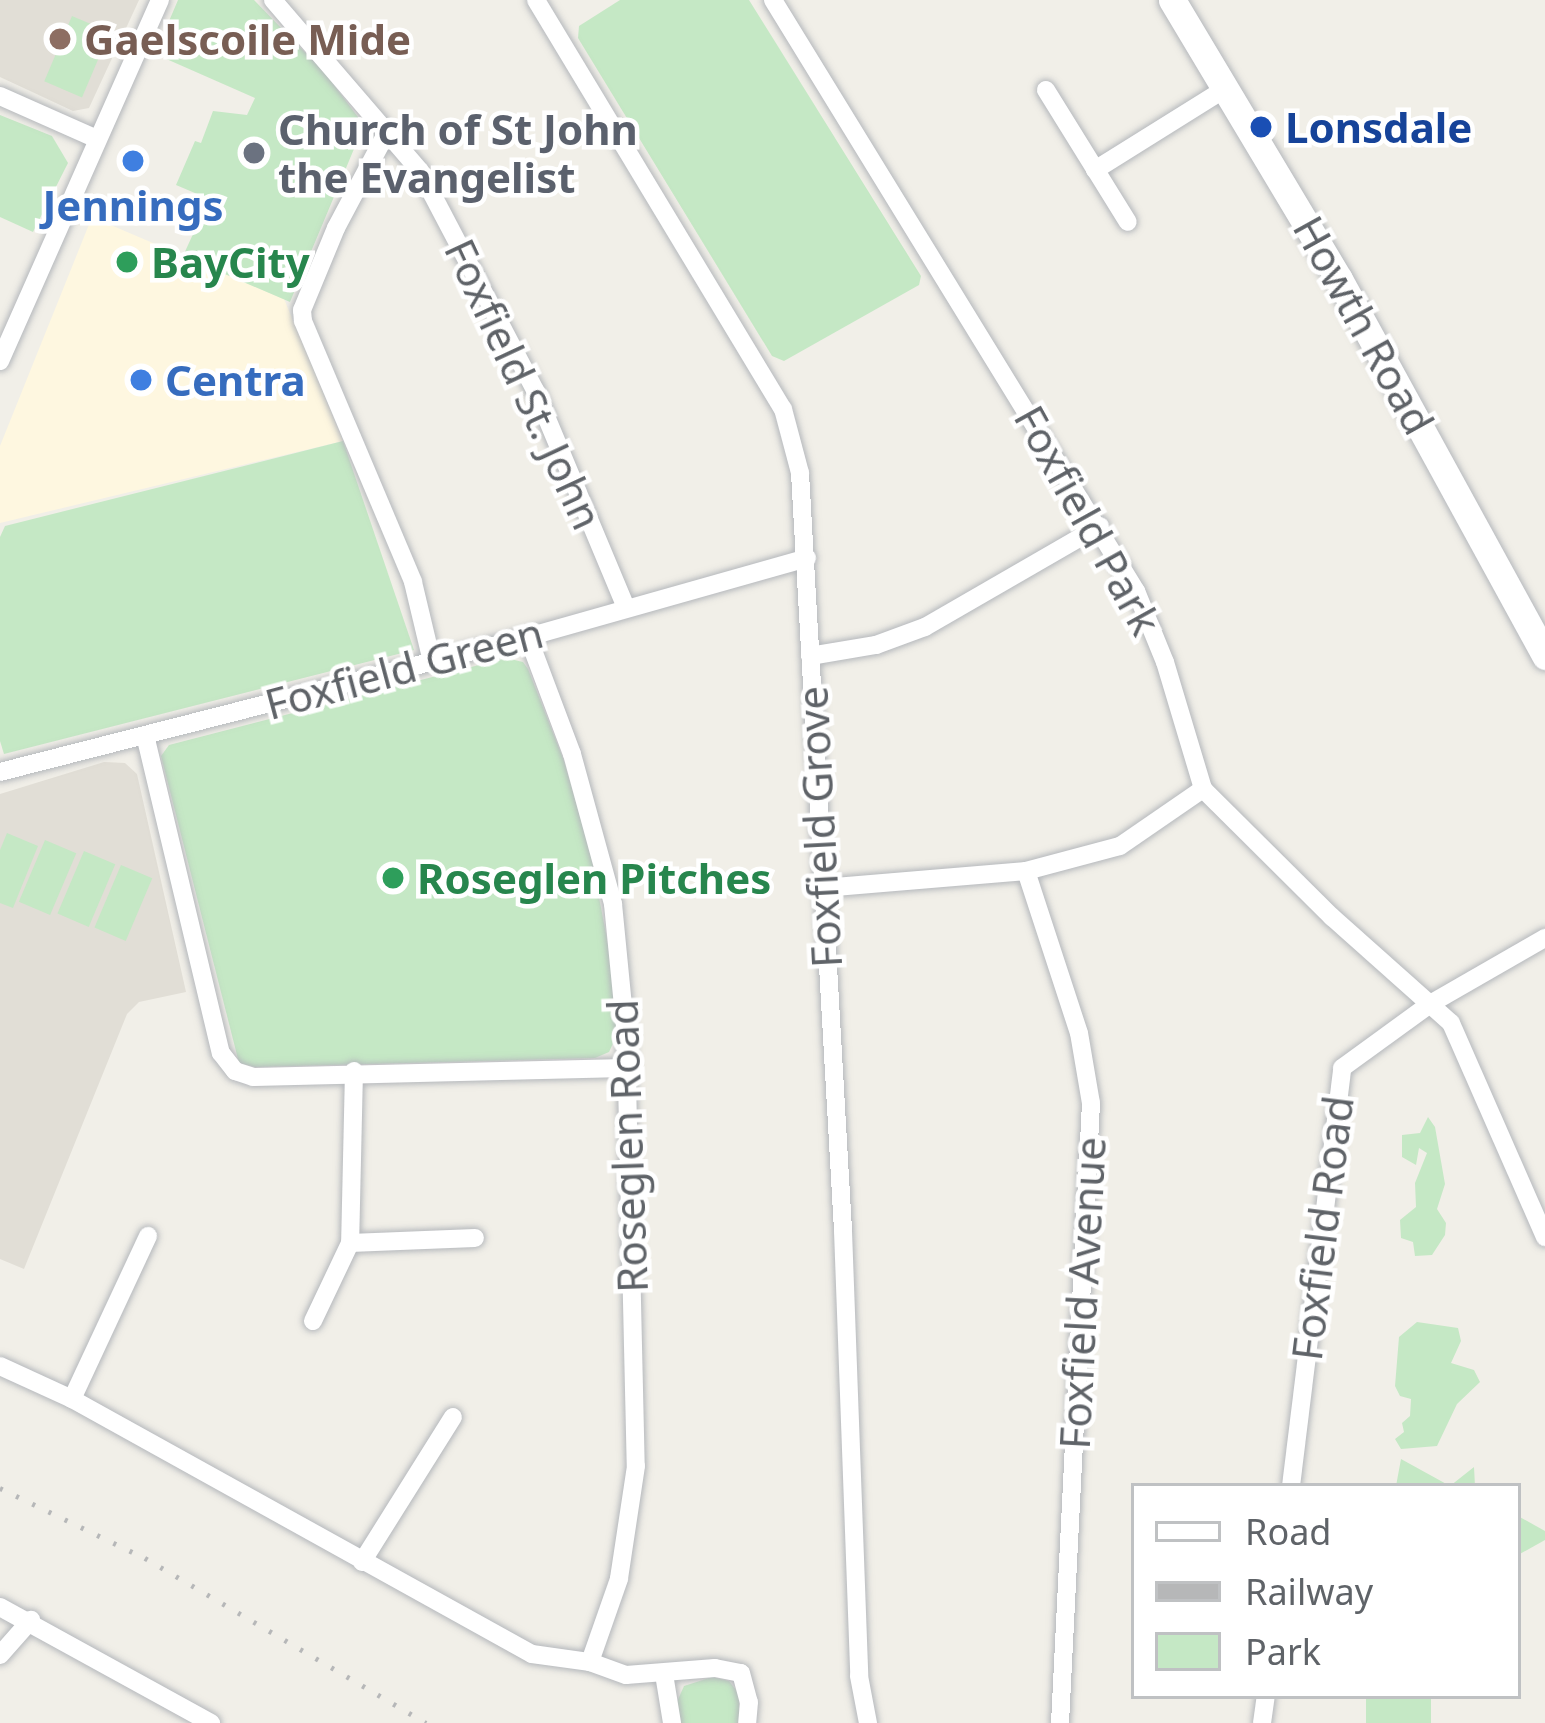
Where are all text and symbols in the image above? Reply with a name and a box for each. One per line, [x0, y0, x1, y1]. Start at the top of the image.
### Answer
place label: Gaelscoile Mide [84, 14, 411, 64]
marker: Gaelscoile Mide [47, 26, 73, 52]
place label: Lonsdale [1285, 102, 1472, 152]
place label: Church of St John the Evangelist [278, 104, 638, 202]
marker: Lonsdale [1248, 114, 1274, 140]
marker: Church of St John the Evangelist [241, 140, 267, 166]
marker: Jennings [120, 148, 146, 174]
place label: Jennings [42, 180, 224, 230]
street label: Howth Road [1283, 207, 1445, 443]
street label: Foxfield St. John [435, 231, 613, 537]
place label: BayCity [151, 237, 310, 287]
marker: BayCity [114, 249, 140, 275]
place label: Centra [165, 355, 306, 405]
marker: Centra [128, 367, 154, 393]
street label: Foxfield Park [1004, 397, 1172, 643]
street label: Foxfield Green [260, 607, 548, 729]
street label: Foxfield Grove [786, 685, 852, 969]
place label: Roseglen Pitches [417, 853, 771, 903]
marker: Roseglen Pitches [380, 865, 406, 891]
street label: Roseglen Road [597, 998, 657, 1294]
street label: Foxfield Road [1281, 1093, 1363, 1363]
street label: Foxfield Avenue [1049, 1136, 1115, 1450]
legend [1131, 1483, 1521, 1699]
text: Road [1245, 1507, 1332, 1556]
text: Railway [1245, 1567, 1373, 1616]
text: Park [1245, 1627, 1321, 1676]

